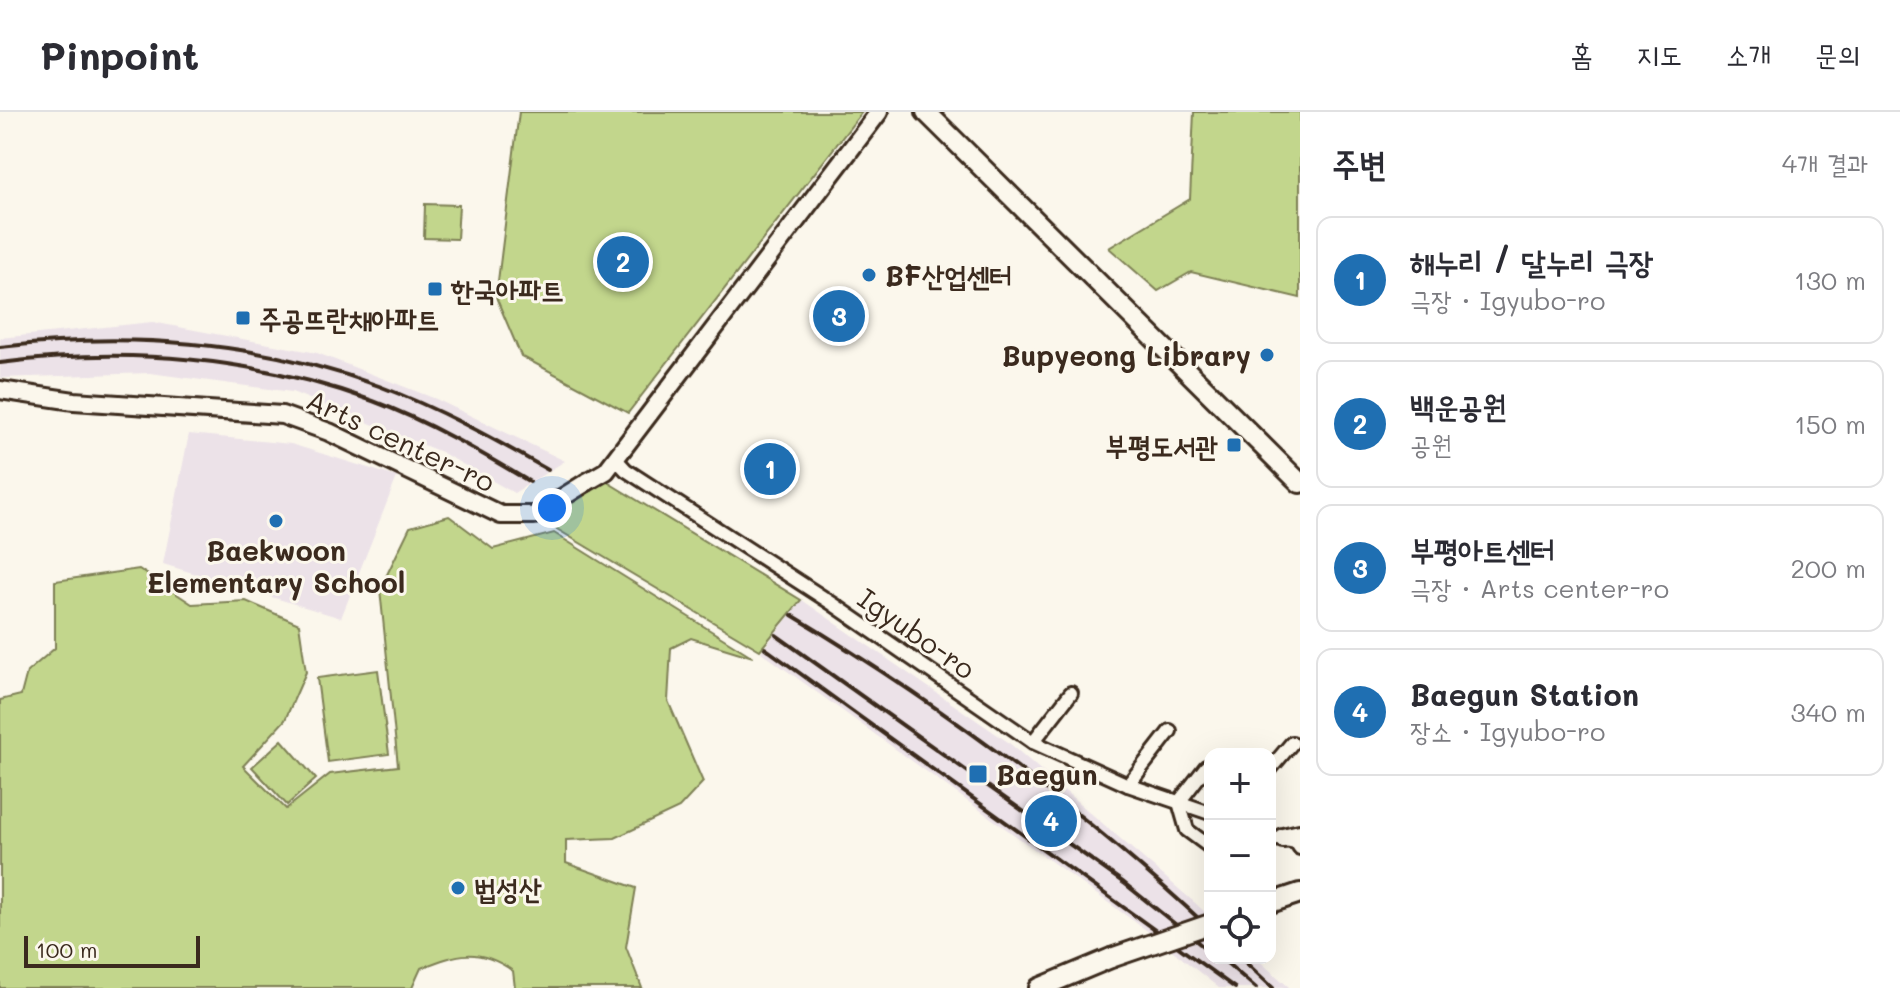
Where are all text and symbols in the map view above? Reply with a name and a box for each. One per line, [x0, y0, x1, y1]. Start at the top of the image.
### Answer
text: Pinpoint [40, 30, 199, 80]
text: 홈 [1570, 36, 1593, 72]
text: 지도 [1637, 36, 1682, 72]
text: 소개 [1726, 36, 1771, 72]
text: 문의 [1815, 36, 1860, 72]
text: 주변 [1332, 140, 1387, 185]
text: 4개 결과 [1782, 146, 1868, 180]
pin: 2 [597, 232, 649, 292]
text: 해누리 / 달누리 극장 [1410, 241, 1653, 281]
place label: BF산업센터 [885, 257, 1012, 293]
text: 1 [1354, 263, 1366, 297]
text: 130 m [1794, 263, 1866, 297]
marker: BF산업센터 [860, 266, 878, 284]
place label: 한국아파트 [450, 271, 564, 307]
marker: 한국아파트 [426, 280, 444, 298]
text: 극장 · Igyubo-ro [1410, 283, 1606, 317]
pin: 3 [813, 286, 865, 346]
place label: 주공뜨란채아파트 [259, 300, 439, 336]
marker: 주공뜨란채아파트 [234, 309, 252, 327]
place label: Bupyeong Library [1002, 337, 1251, 374]
marker: Bupyeong Library [1258, 346, 1276, 364]
street label: Arts center-ro [301, 381, 501, 499]
text: 백운공원 [1410, 385, 1507, 425]
text: 2 [1353, 407, 1367, 441]
text: 150 m [1794, 407, 1866, 441]
place label: 부평도서관 [1105, 427, 1218, 463]
text: 공원 [1410, 427, 1452, 461]
marker: 부평도서관 [1225, 436, 1243, 454]
pin: 1 [744, 439, 796, 499]
your location [532, 488, 572, 528]
marker: Baekwoon Elementary School [267, 512, 285, 530]
text: 부평아트센터 [1410, 529, 1555, 569]
place label: Baekwoon Elementary School [147, 532, 405, 601]
text: 3 [1352, 551, 1368, 585]
text: 200 m [1790, 551, 1866, 585]
text: 극장 · Arts center-ro [1410, 571, 1669, 605]
street label: Igyubo-ro [851, 579, 983, 687]
text: Baegun Station [1410, 674, 1639, 714]
text: 4 [1352, 695, 1368, 729]
text: 340 m [1790, 695, 1866, 729]
text: 장소 · Igyubo-ro [1410, 714, 1606, 748]
map controls [1204, 748, 1276, 964]
button: + [1204, 748, 1276, 820]
place label: Baegun [996, 756, 1098, 792]
marker: Baegun [967, 763, 989, 785]
pin: 4 [1025, 791, 1077, 851]
button: − [1204, 820, 1276, 892]
place label: 법성산 [474, 870, 542, 906]
marker: 법성산 [449, 879, 467, 897]
button: locate [1204, 892, 1276, 964]
scale bar [24, 932, 200, 968]
text: 100 m [36, 935, 98, 964]

